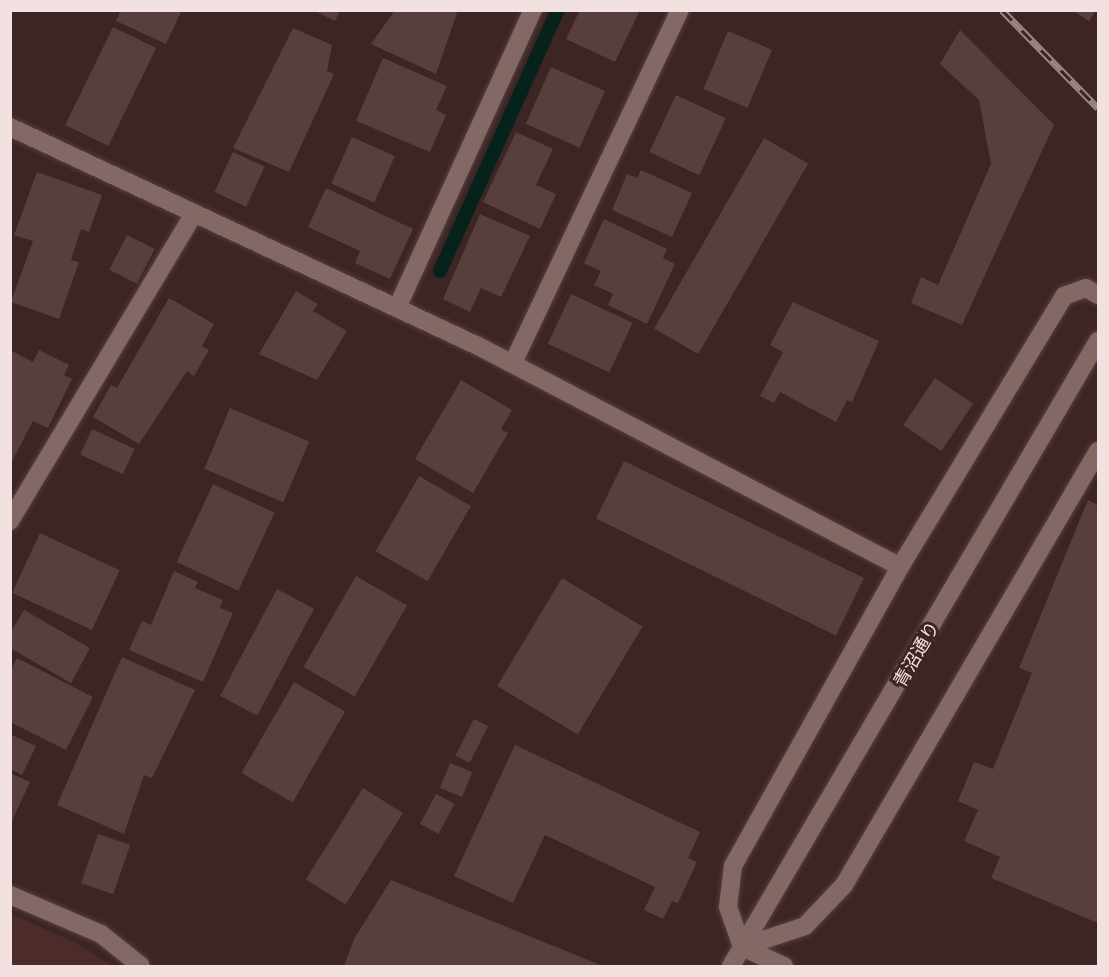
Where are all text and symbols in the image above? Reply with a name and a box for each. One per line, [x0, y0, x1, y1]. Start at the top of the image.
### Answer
street label: 青沼通り [889, 617, 943, 691]

